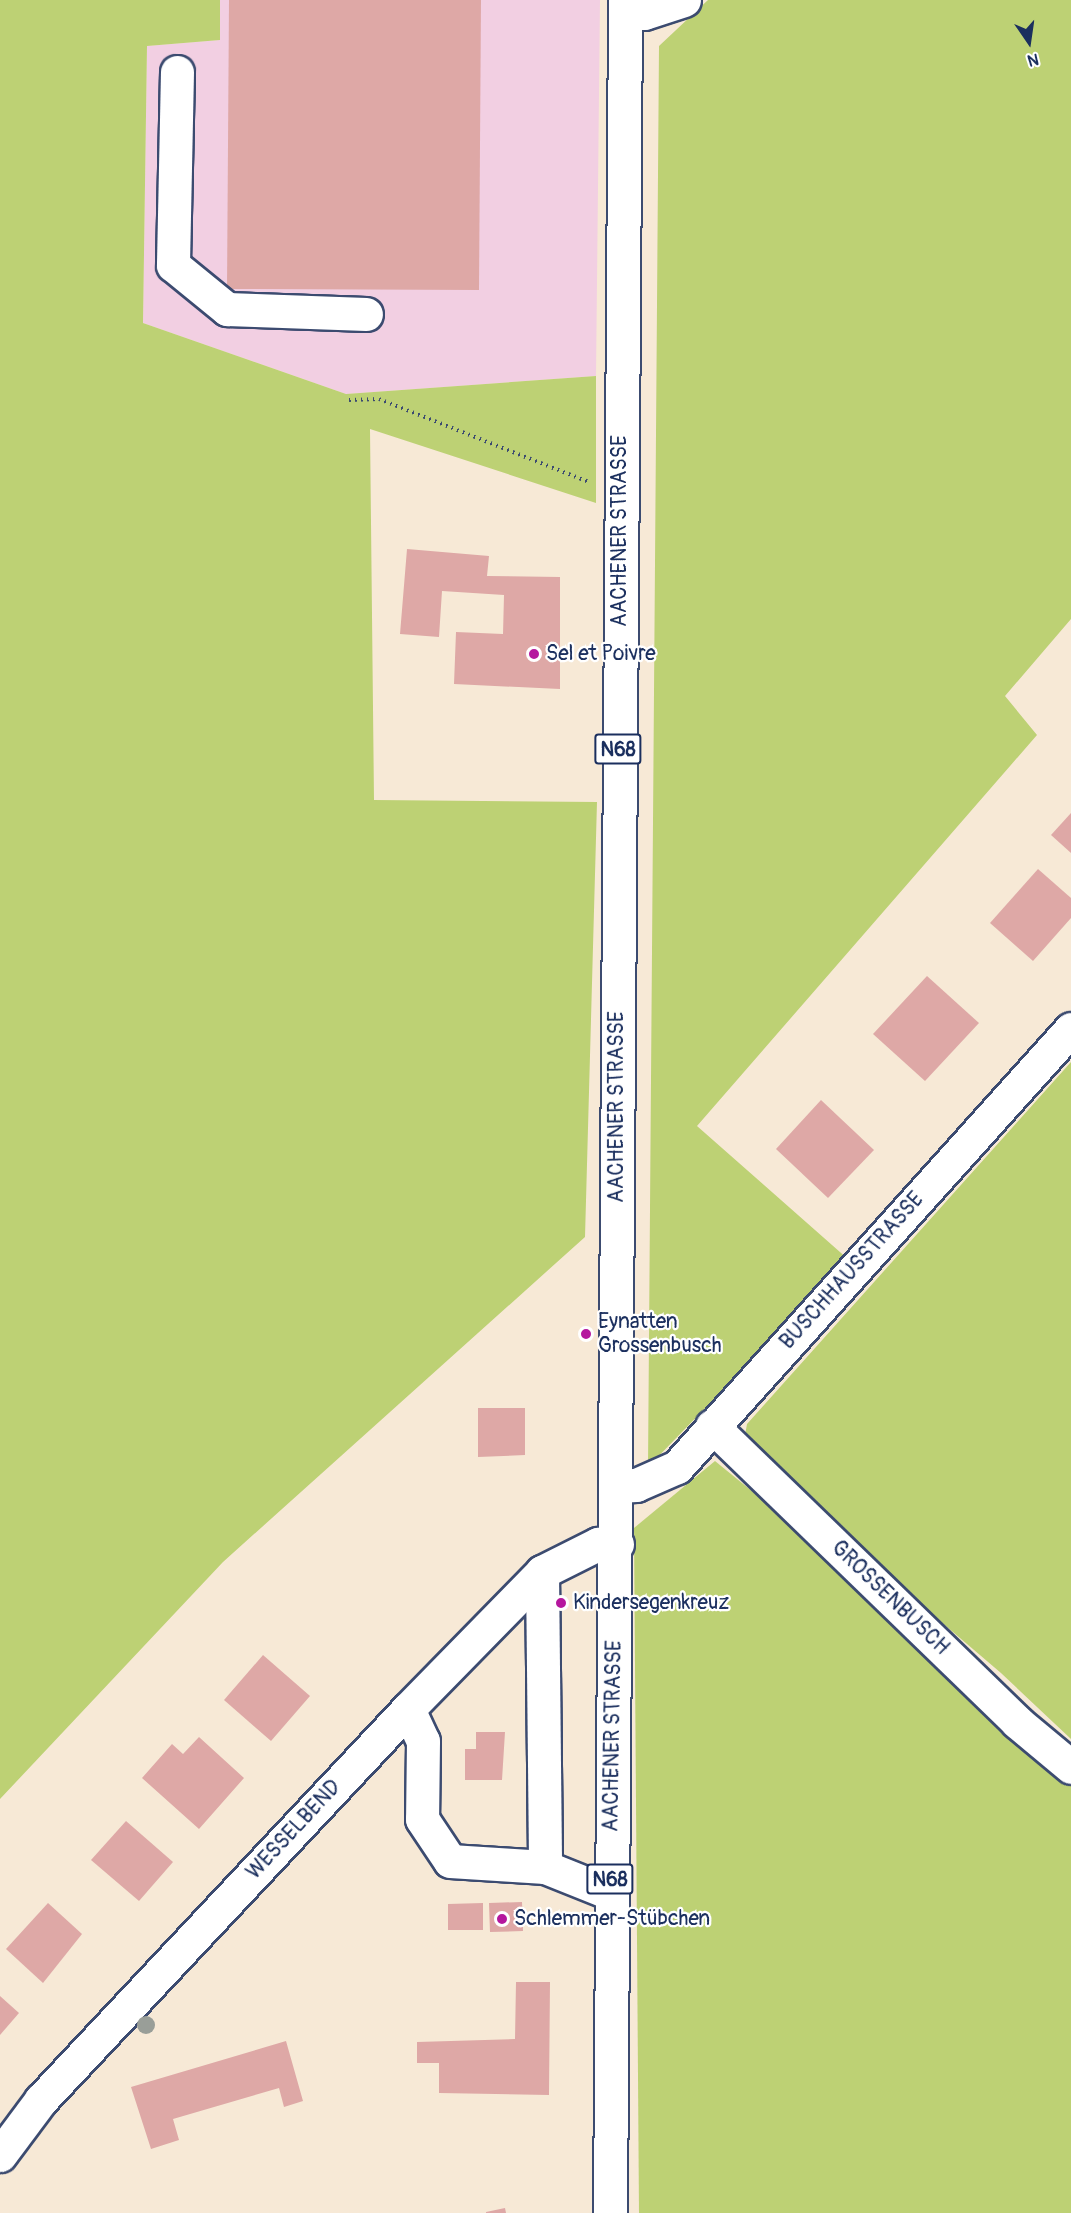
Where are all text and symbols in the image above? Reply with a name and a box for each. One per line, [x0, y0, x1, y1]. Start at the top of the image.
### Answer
north arrow [999, 12, 1059, 72]
text: N [1026, 49, 1041, 70]
street label: AACHENER STRASSE [607, 435, 633, 627]
place label: Sel et Poivre [546, 641, 656, 667]
marker: Sel et Poivre [527, 647, 541, 661]
road number: N68 [594, 732, 642, 766]
street label: AACHENER STRASSE [604, 1011, 630, 1203]
street label: BUSCHHAUSSTRASSE [775, 1187, 929, 1355]
place label: Eynatten Grossenbusch [598, 1309, 722, 1359]
marker: Eynatten Grossenbusch [579, 1327, 593, 1341]
street label: GROSSENBUSCH [826, 1536, 954, 1660]
place label: Kindersegenkreuz [573, 1590, 729, 1616]
marker: Kindersegenkreuz [554, 1596, 568, 1610]
street label: AACHENER STRASSE [599, 1640, 627, 1832]
street label: WESSELBEND [242, 1775, 346, 1885]
road number: N68 [586, 1862, 634, 1896]
place label: Schlemmer-Stübchen [514, 1906, 710, 1932]
marker: Schlemmer-Stübchen [495, 1912, 509, 1926]

